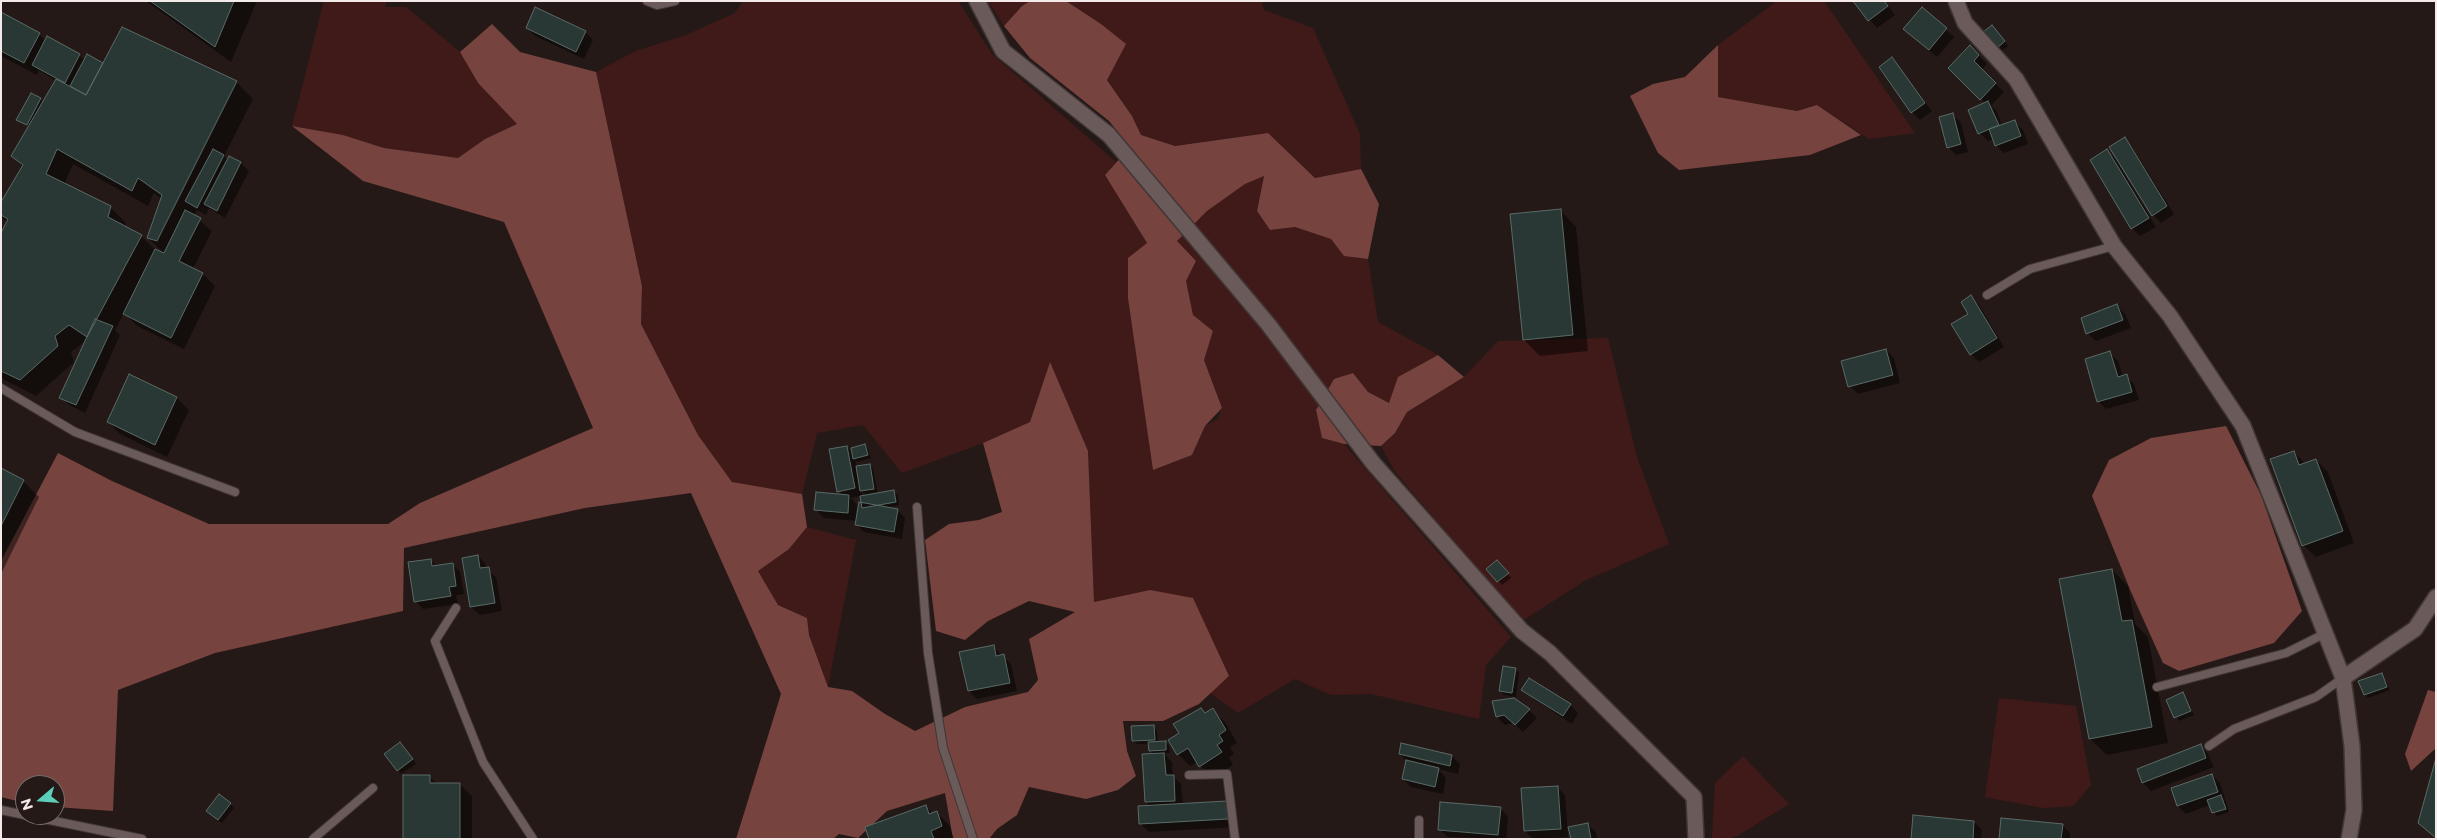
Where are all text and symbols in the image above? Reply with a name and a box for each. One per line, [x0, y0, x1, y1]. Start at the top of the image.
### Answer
north arrow [15, 775, 65, 825]
text: N [16, 796, 37, 812]

